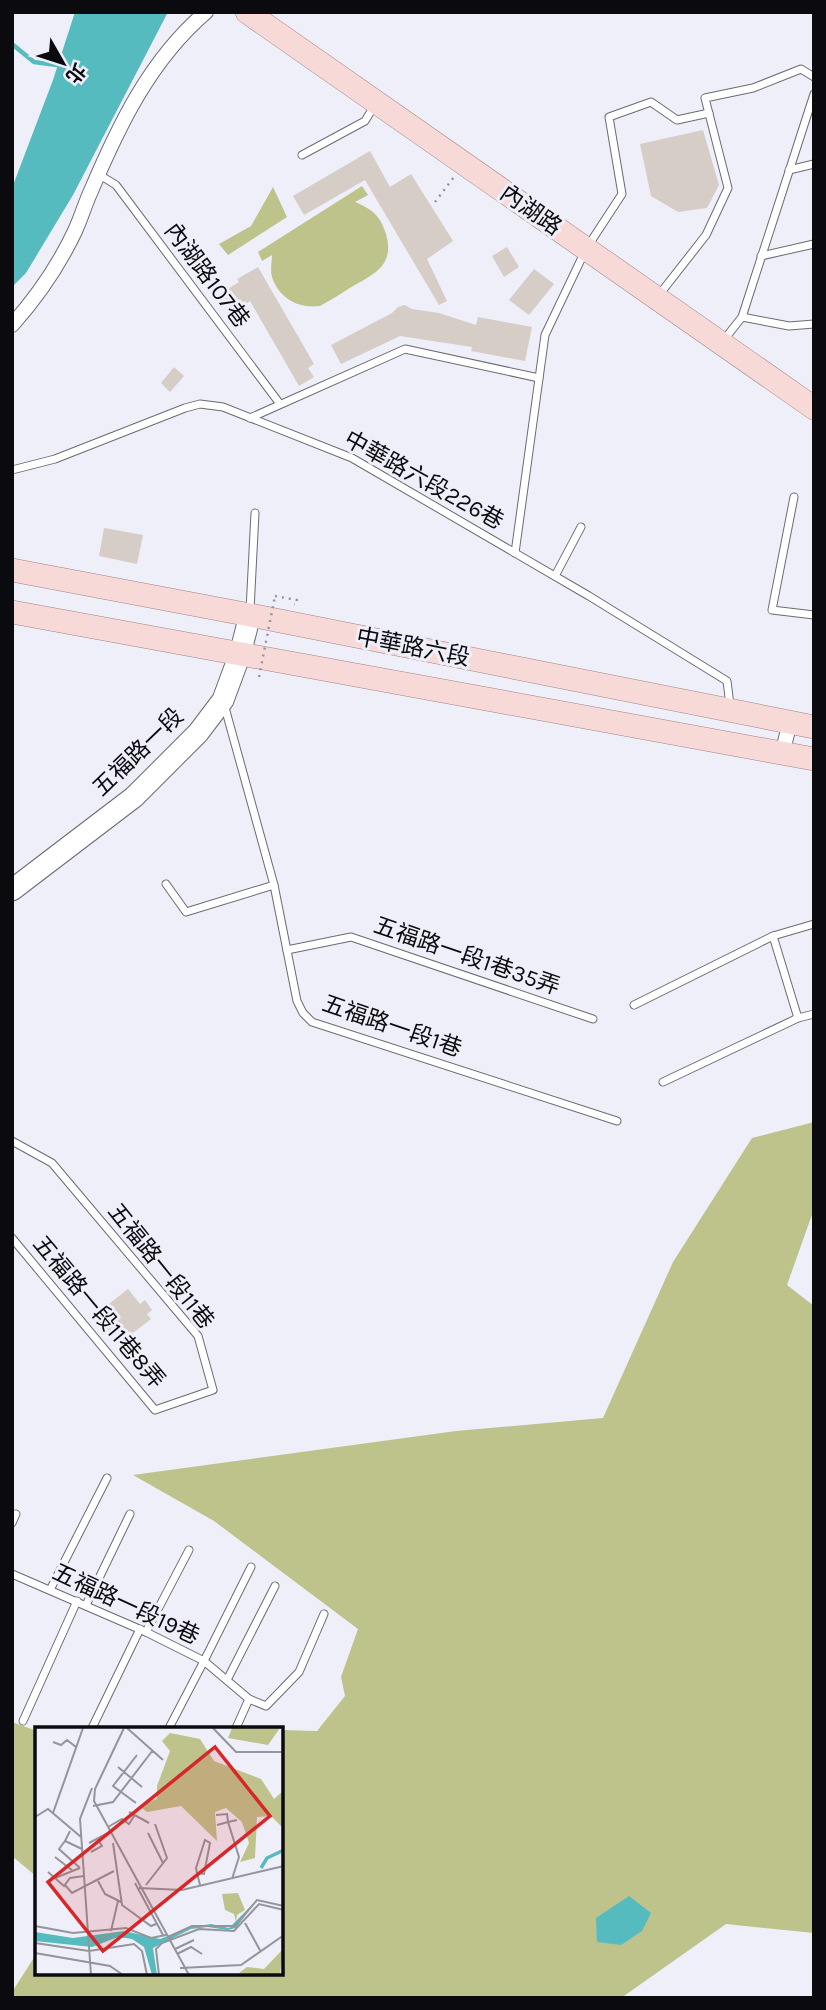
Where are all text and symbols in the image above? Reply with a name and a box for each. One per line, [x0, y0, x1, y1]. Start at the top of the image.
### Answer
north arrow [28, 28, 98, 98]
text: 北 [61, 59, 90, 87]
street label: 內湖路 [495, 179, 567, 241]
street label: 內湖路107巷 [159, 217, 255, 333]
street label: 中華路六段226巷 [340, 425, 508, 535]
street label: 中華路六段 [354, 623, 472, 671]
street label: 五福路一段 [87, 702, 189, 802]
street label: 五福路一段1巷35弄 [370, 911, 564, 1001]
street label: 五福路一段1巷 [319, 990, 465, 1062]
street label: 五福路一段11巷 [102, 1198, 220, 1334]
street label: 五福路一段11巷8弄 [27, 1230, 171, 1394]
street label: 五福路一段19巷 [48, 1558, 204, 1650]
inset map [35, 1727, 284, 1975]

